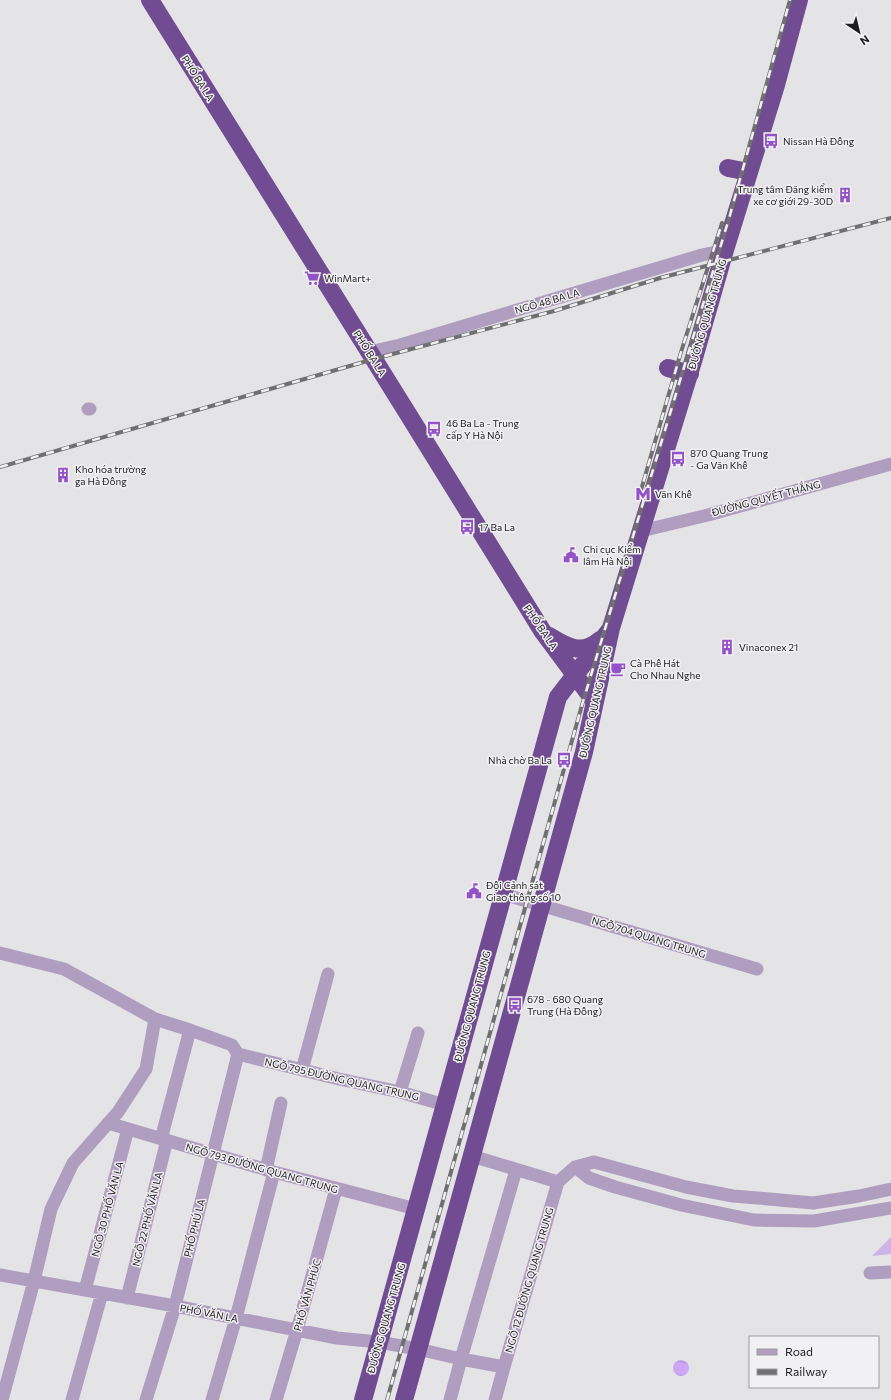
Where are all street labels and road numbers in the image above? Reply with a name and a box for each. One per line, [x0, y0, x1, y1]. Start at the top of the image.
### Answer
street label: PHỐ BA LA [179, 52, 218, 103]
street label: ĐƯỜNG QUANG TRUNG [685, 257, 729, 371]
street label: NGÕ 48 BA LA [513, 286, 581, 316]
street label: PHỐ BA LA [351, 327, 390, 378]
street label: ĐƯỜNG QUYẾT THẮNG [709, 477, 822, 519]
street label: PHỐ BA LA [522, 602, 561, 652]
street label: ĐƯỜNG QUANG TRUNG [576, 645, 614, 760]
street label: NGÕ 704 QUANG TRUNG [591, 914, 707, 960]
street label: ĐƯỜNG QUANG TRUNG [451, 949, 493, 1064]
street label: NGÕ 795 ĐƯỜNG QUANG TRUNG [264, 1055, 420, 1103]
street label: NGÕ 793 ĐƯỜNG QUANG TRUNG [184, 1140, 340, 1196]
street label: NGÕ 30 PHỐ VĂN LA [88, 1160, 126, 1258]
street label: NGÕ 22 PHỐ VĂN LA [128, 1170, 165, 1267]
street label: PHỐ PHÚ LA [180, 1197, 207, 1258]
street label: NGÕ 12 ĐƯỜNG QUANG TRUNG [502, 1206, 556, 1354]
street label: PHỐ VĂN PHÚC [290, 1257, 323, 1332]
street label: ĐƯỜNG QUANG TRUNG [364, 1261, 408, 1375]
street label: PHỐ VĂN LA [179, 1301, 239, 1325]

